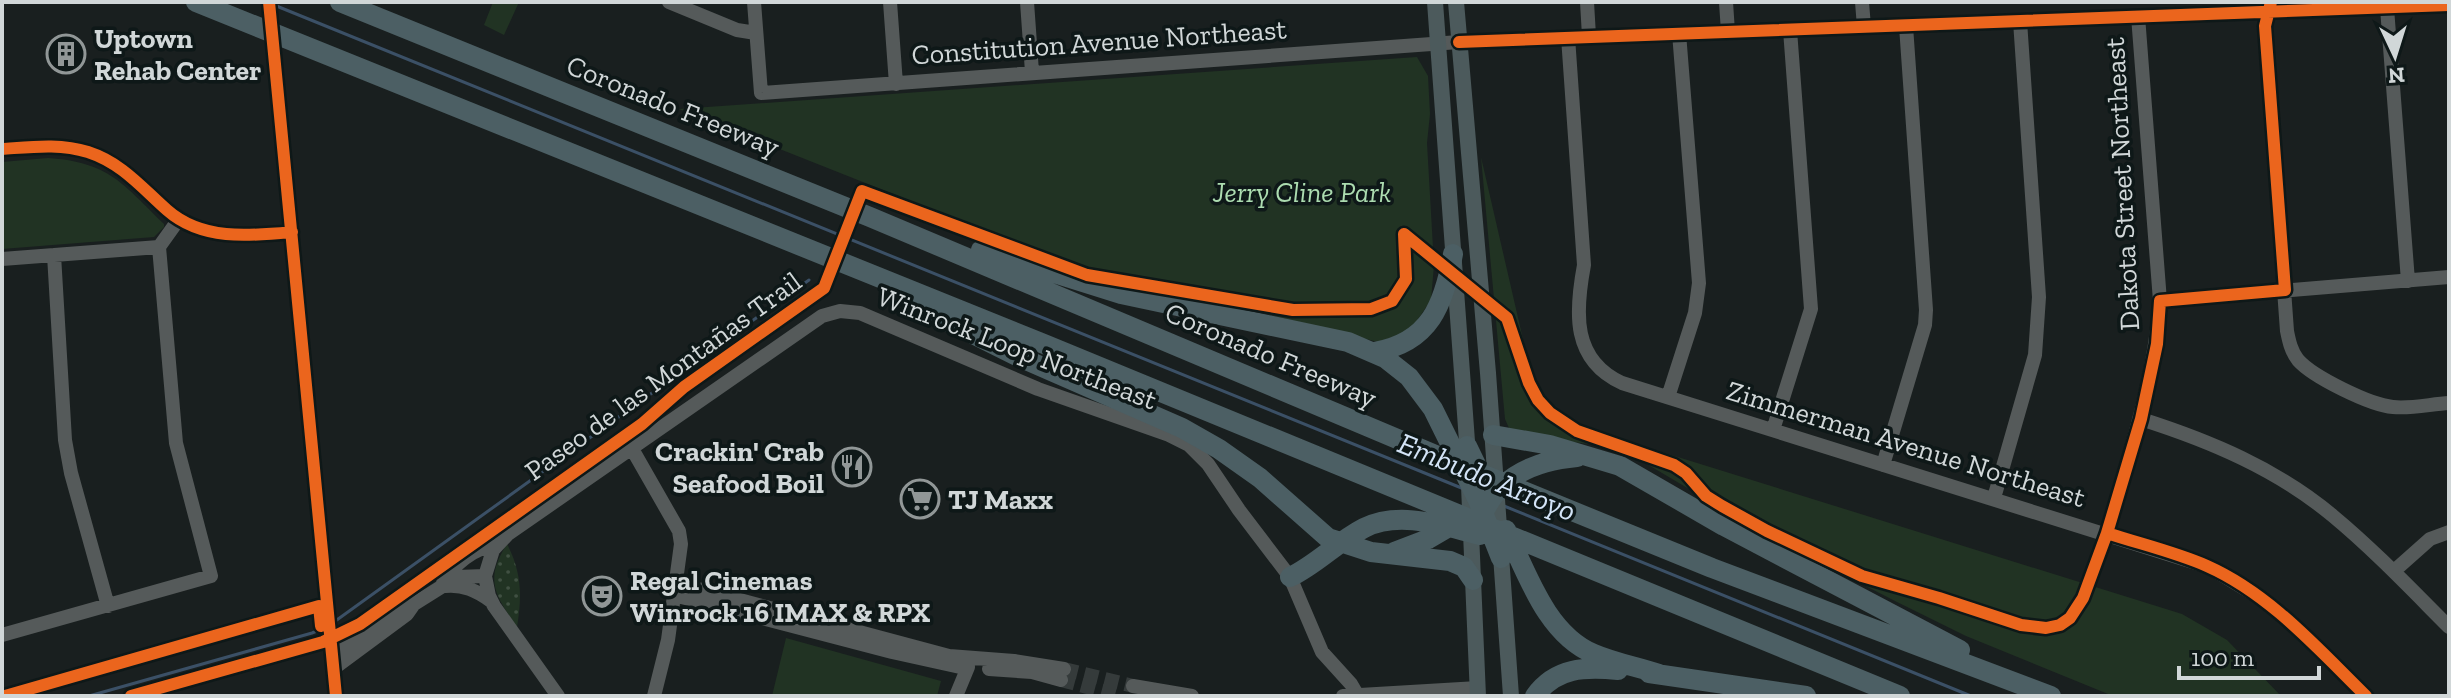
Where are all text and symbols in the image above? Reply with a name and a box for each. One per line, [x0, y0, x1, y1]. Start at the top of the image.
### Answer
street label: Constitution Avenue Northeast [910, 12, 1288, 72]
north arrow [2355, 16, 2435, 96]
place label: Uptown Rehab Center [94, 22, 261, 87]
building icon: Uptown Rehab Center [45, 33, 87, 75]
street label: Dakota Street Northeast [2098, 36, 2146, 331]
street label: Coronado Freeway [562, 48, 785, 164]
text: N [2387, 61, 2406, 90]
park label: Jerry Cline Park [1212, 176, 1391, 209]
street label: Paseo de las Montañas Trail [518, 265, 808, 487]
street label: Winrock Loop Northeast [873, 279, 1162, 417]
street label: Coronado Freeway [1160, 296, 1382, 415]
street label: Zimmerman Avenue Northeast [1723, 374, 2090, 515]
water label: Embudo Arroyo [1393, 425, 1581, 529]
place label: Crackin' Crab Seafood Boil [655, 435, 824, 500]
restaurant icon: Crackin' Crab Seafood Boil [831, 446, 873, 488]
supermarket icon: TJ Maxx [899, 478, 941, 520]
place label: TJ Maxx [948, 483, 1053, 516]
place label: Regal Cinemas Winrock 16 IMAX & RPX [630, 564, 930, 629]
theatre icon: Regal Cinemas Winrock 16 IMAX & RPX [581, 575, 623, 617]
scale bar [2179, 630, 2319, 680]
text: 100 m [2191, 643, 2254, 672]

